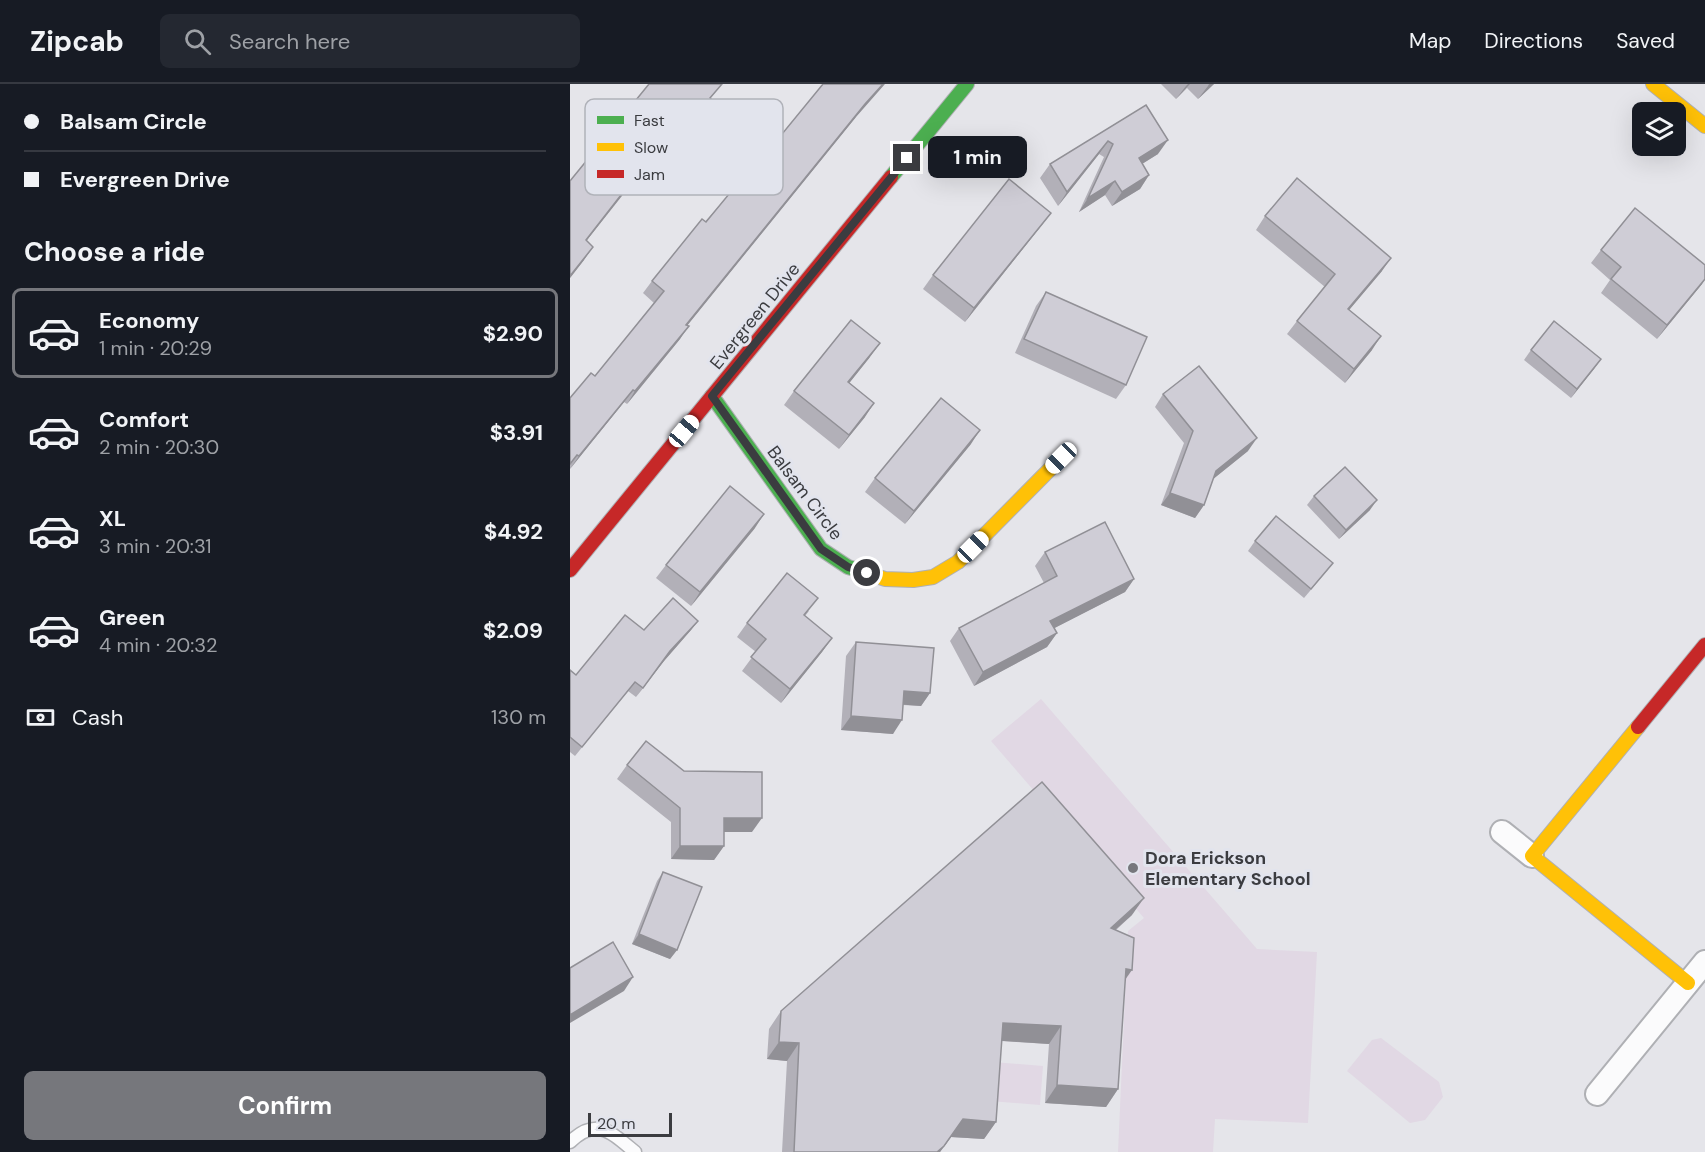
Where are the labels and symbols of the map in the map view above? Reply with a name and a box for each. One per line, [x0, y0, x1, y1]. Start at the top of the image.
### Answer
legend [585, 99, 783, 195]
text: Fast [634, 110, 665, 131]
text: Slow [634, 137, 668, 158]
callout: 1 min [928, 137, 1027, 179]
route end [893, 144, 920, 171]
text: Jam [634, 164, 665, 185]
street label: Evergreen Drive [705, 258, 805, 374]
car [666, 411, 702, 451]
car [1042, 439, 1080, 477]
street label: Balsam Circle [762, 441, 848, 545]
car [954, 528, 992, 566]
route start [853, 559, 880, 586]
place label: Dora Erickson Elementary School [1145, 846, 1311, 891]
marker: Dora Erickson Elementary School [1126, 861, 1140, 875]
scale bar [588, 1110, 672, 1138]

